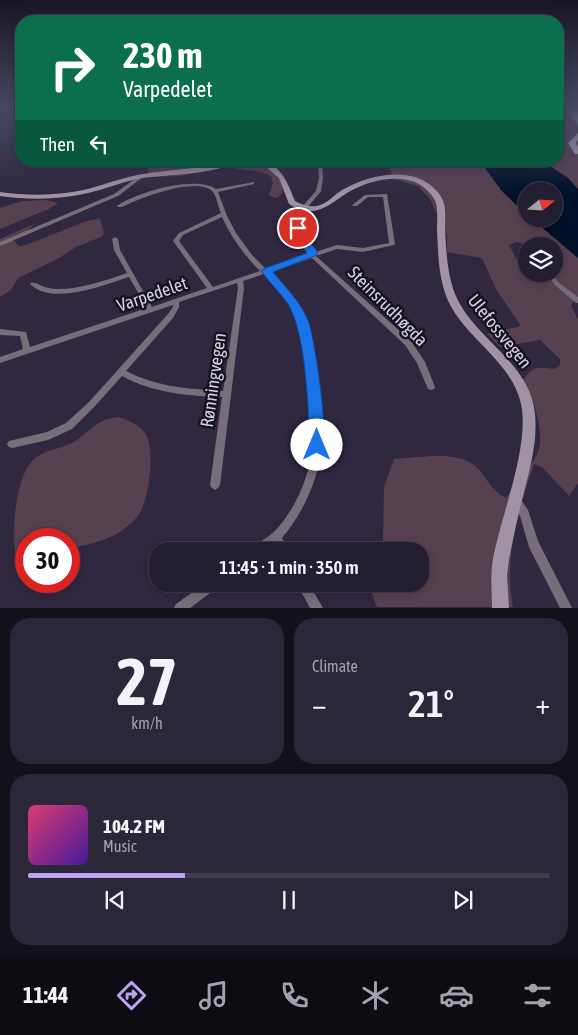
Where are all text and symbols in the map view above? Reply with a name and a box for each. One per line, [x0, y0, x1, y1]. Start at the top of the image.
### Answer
icon: right [40, 35, 105, 100]
text: 230 m [123, 35, 202, 75]
text: Varpedelet [123, 76, 213, 102]
icon: left [85, 130, 113, 158]
text: Then [40, 133, 75, 155]
north arrow [518, 182, 562, 228]
map controls [518, 182, 563, 282]
pin [277, 207, 319, 249]
icon: arrive [284, 214, 312, 242]
button: layers [518, 237, 563, 282]
street label: Steinsrudhøgda [344, 262, 432, 350]
street label: Varpedelet [114, 272, 190, 316]
street label: Ulefossvegen [464, 290, 536, 372]
street label: Rønningvegen [196, 331, 230, 429]
position arrow [290, 418, 342, 470]
speed limit sign: 30 [15, 528, 80, 593]
text: 11:45 · 1 min · 350 m [219, 556, 359, 578]
text: 27 [116, 644, 178, 719]
text: Climate [312, 657, 358, 675]
text: 21° [408, 682, 454, 725]
text: − [312, 688, 327, 720]
text: + [535, 688, 550, 720]
text: km/h [131, 714, 163, 732]
text: 104.2 FM [103, 815, 165, 837]
text: Music [103, 837, 137, 855]
icon: previous [101, 886, 129, 914]
icon: pause [275, 886, 303, 914]
icon: next [449, 886, 477, 914]
icon: directions [114, 978, 149, 1013]
icon: music [196, 978, 231, 1013]
icon: phone [277, 978, 312, 1013]
icon: climate [358, 978, 393, 1013]
icon: car [439, 978, 474, 1013]
icon: filters [520, 978, 555, 1013]
text: 11:44 [23, 982, 68, 1008]

